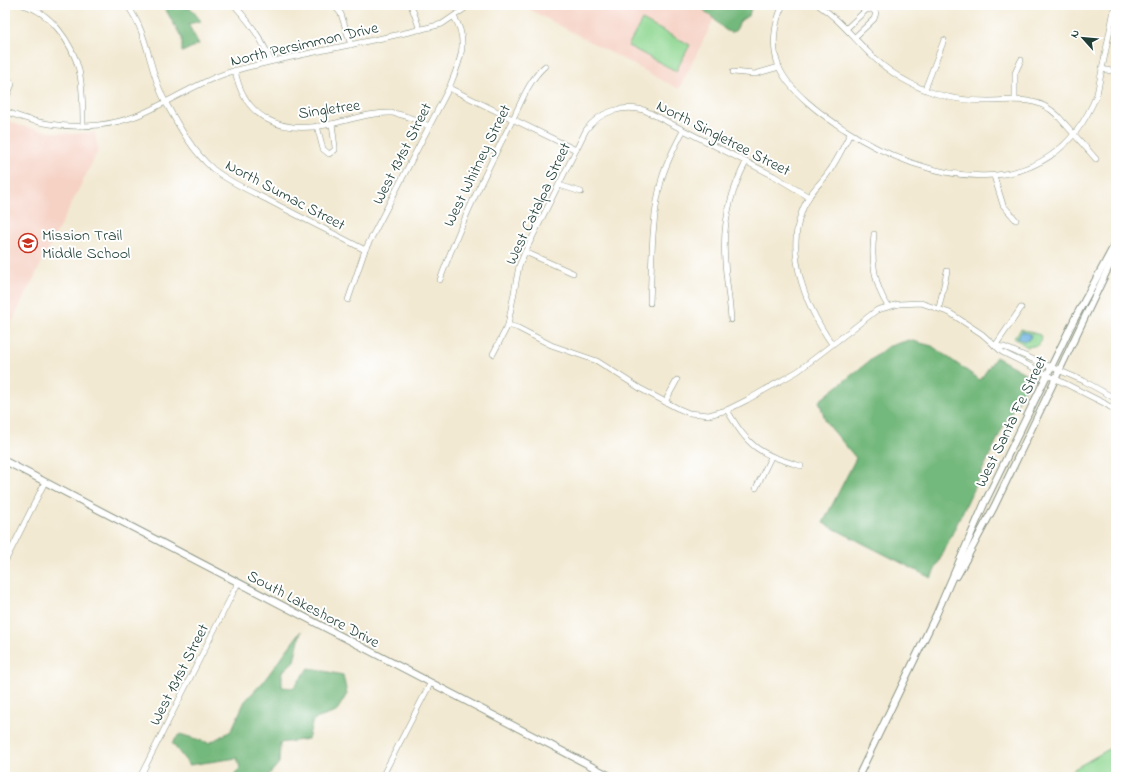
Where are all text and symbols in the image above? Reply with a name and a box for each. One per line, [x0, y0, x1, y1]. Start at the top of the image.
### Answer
street label: North Persimmon Drive [228, 16, 382, 74]
north arrow [1063, 18, 1103, 58]
text: N [1066, 27, 1084, 41]
street label: Singletree [297, 94, 363, 126]
street label: North Singletree Street [652, 95, 795, 183]
street label: West 131st Street [367, 98, 439, 209]
street label: West Whitney Street [438, 100, 518, 231]
street label: West Catalpa Street [500, 138, 578, 269]
street label: North Sumac Street [221, 154, 350, 238]
place label: Mission Trail Middle School [42, 224, 131, 266]
school or university icon: Mission Trail Middle School [17, 232, 39, 254]
street label: West Santa Fe Street [970, 351, 1054, 492]
street label: South Lakeshore Drive [243, 565, 384, 655]
street label: West 131st Street [144, 619, 216, 730]

